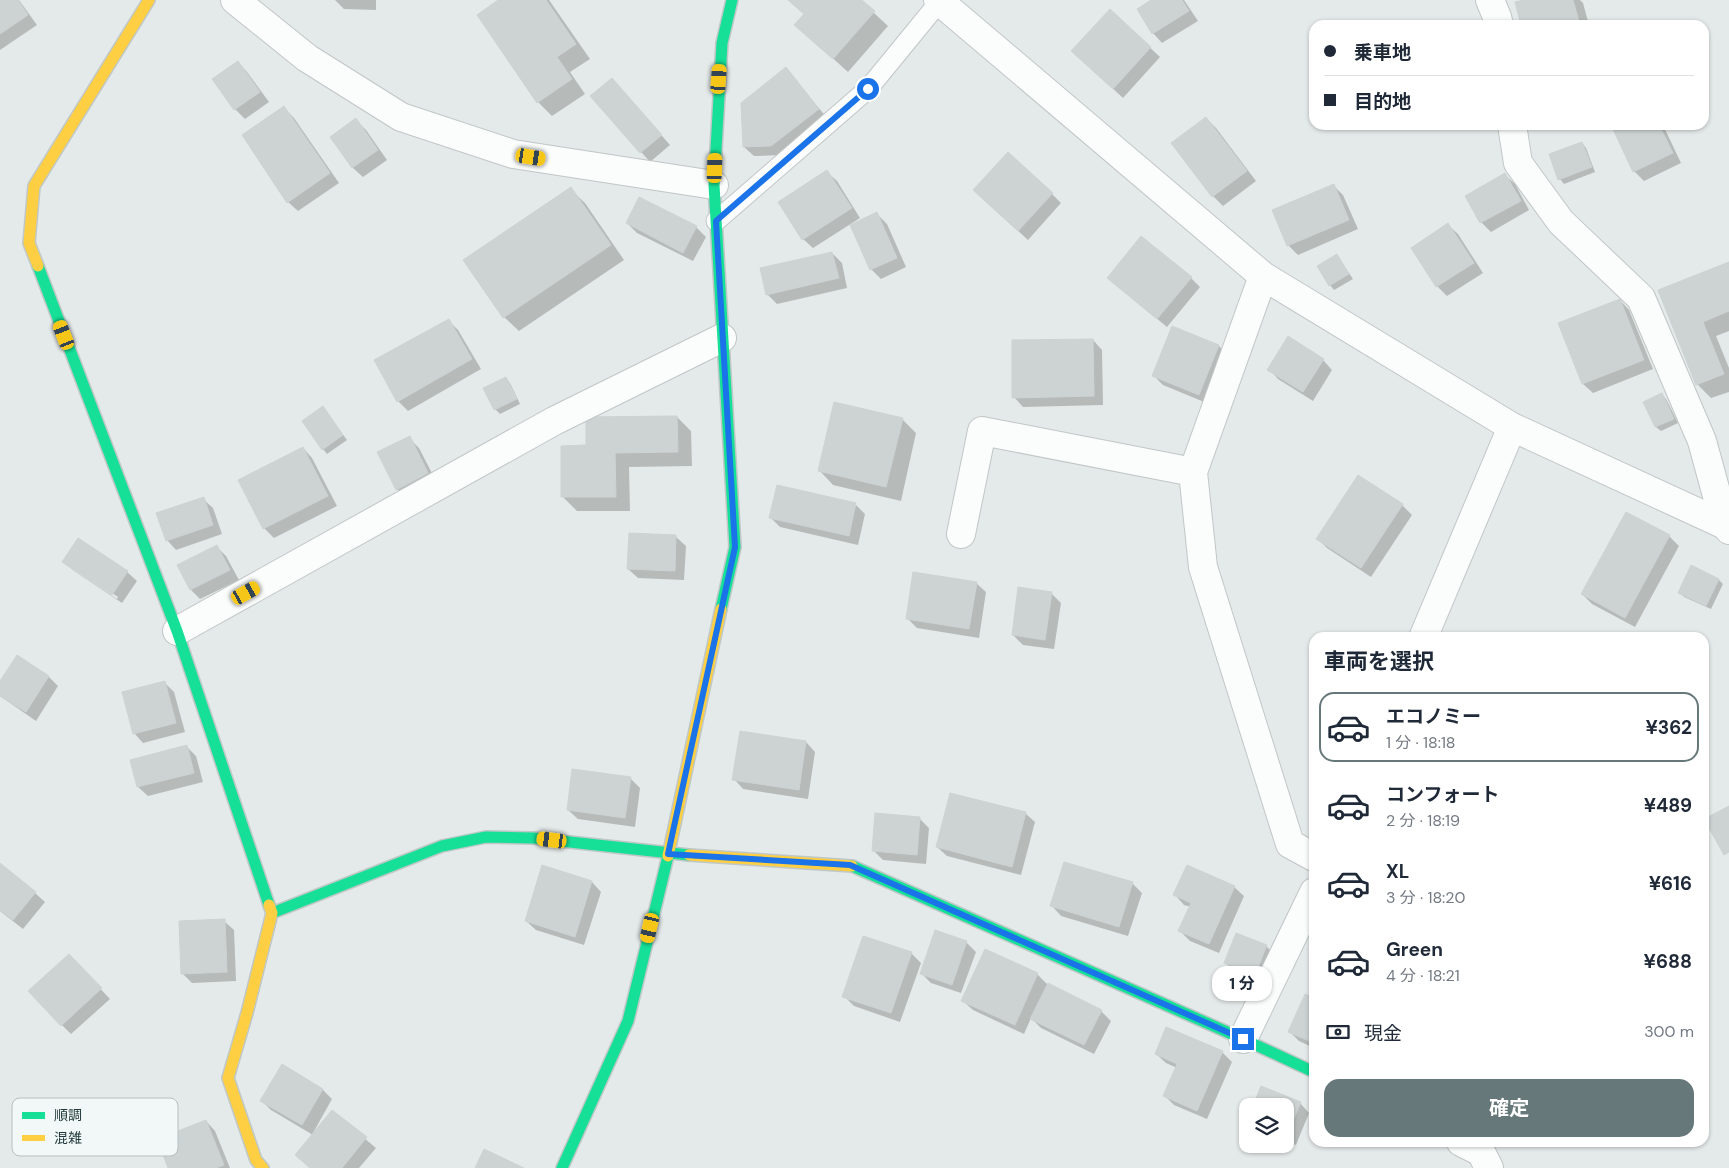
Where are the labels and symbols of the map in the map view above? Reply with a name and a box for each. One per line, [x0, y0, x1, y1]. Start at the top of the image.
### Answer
car [710, 64, 727, 94]
route start [857, 78, 879, 100]
car [515, 147, 546, 167]
car [706, 153, 723, 183]
car [51, 318, 76, 352]
car [229, 579, 262, 607]
car [536, 831, 567, 849]
car [639, 912, 660, 944]
callout: 1 分 [1213, 966, 1273, 1002]
route end [1232, 1028, 1254, 1050]
legend [12, 1098, 178, 1156]
text: 順調 [54, 1106, 82, 1124]
text: 混雑 [54, 1129, 82, 1147]

